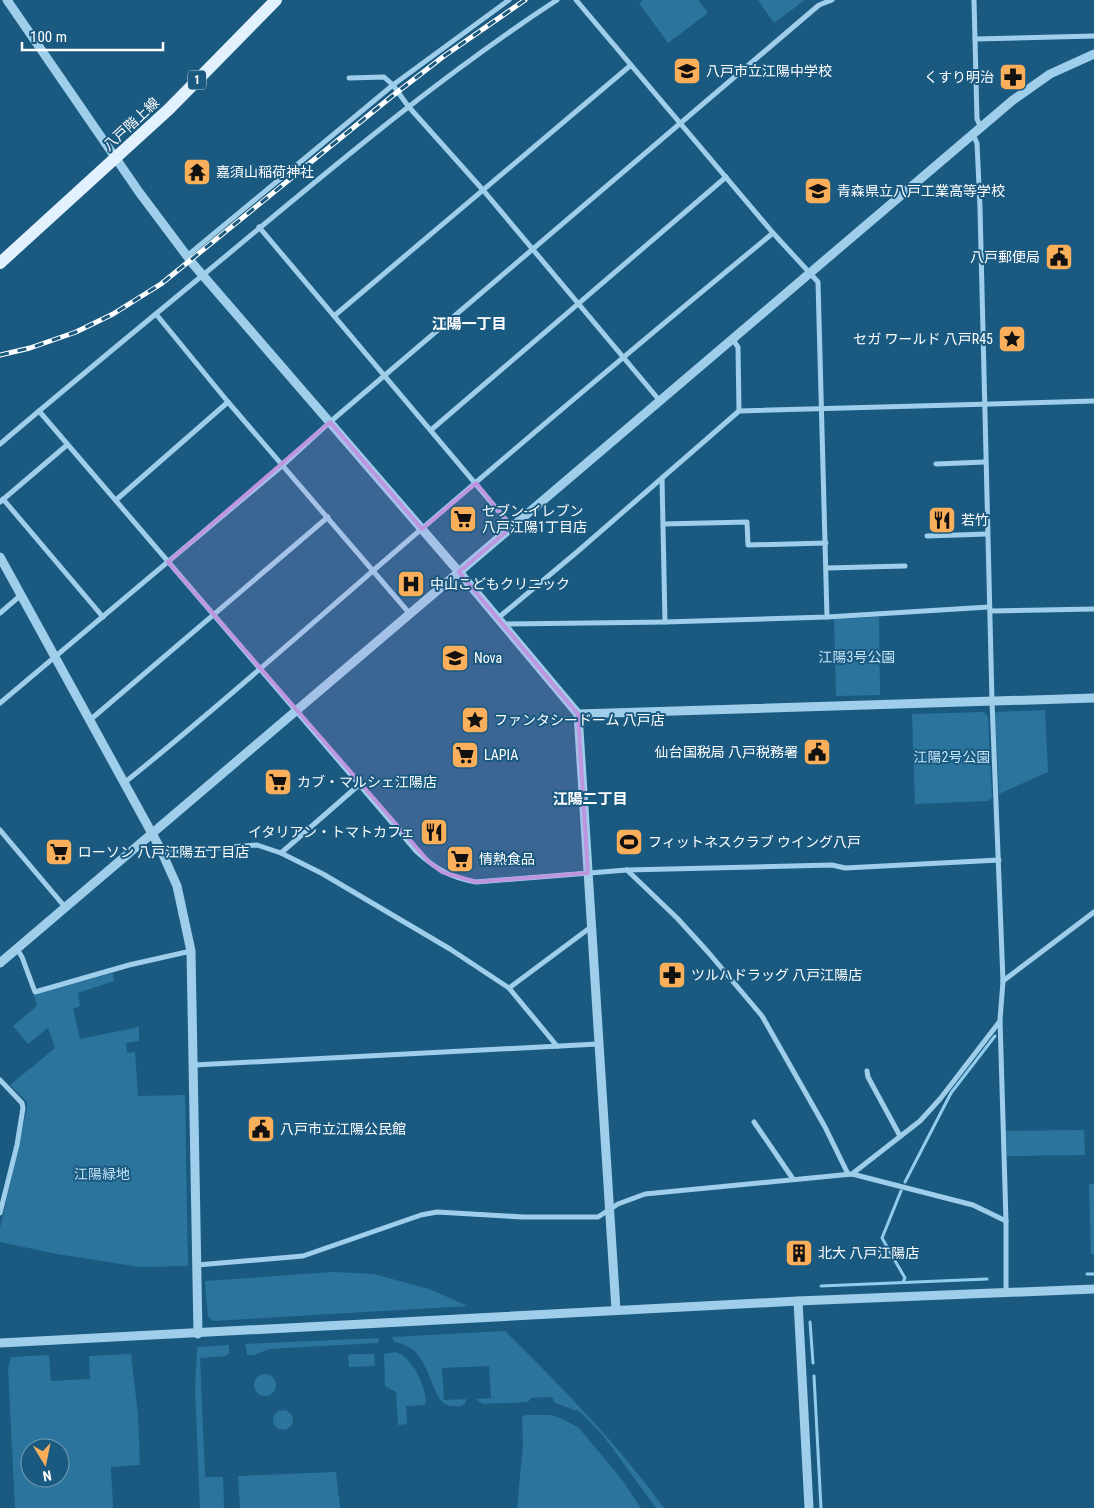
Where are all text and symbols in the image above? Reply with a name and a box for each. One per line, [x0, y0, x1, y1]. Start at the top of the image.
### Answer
scale bar [22, 20, 164, 52]
text: 100 m [30, 28, 67, 46]
school or university icon: 八戸市立江陽中学校 [672, 56, 702, 86]
pharmacy icon: くすり明治 [998, 62, 1028, 92]
place label: 八戸市立江陽中学校 [706, 63, 832, 79]
place label: くすり明治 [924, 69, 994, 85]
road number: 1 [188, 70, 206, 90]
street label: 八戸階上線 [100, 94, 162, 154]
temple icon: 嘉須山稲荷神社 [182, 157, 212, 187]
place label: 嘉須山稲荷神社 [216, 164, 314, 180]
school or university icon: 青森県立八戸工業高等学校 [803, 176, 833, 206]
place label: 青森県立八戸工業高等学校 [837, 183, 1005, 199]
public building icon: 八戸郵便局 [1044, 242, 1074, 272]
place label: 八戸郵便局 [970, 249, 1040, 265]
district label: 江陽一丁目 [431, 315, 507, 333]
place icon: セガ ワールド 八戸R45 [997, 324, 1027, 354]
place label: セガ ワールド 八戸R45 [853, 331, 993, 347]
place label: セブン-イレブン 八戸江陽1丁目店 [482, 503, 587, 535]
supermarket icon: セブン-イレブン 八戸江陽1丁目店 [448, 504, 478, 534]
restaurant icon: 若竹 [927, 505, 957, 535]
place label: 若竹 [961, 512, 989, 528]
hospital icon: 中山こどもクリニック [396, 569, 426, 599]
place label: 中山こどもクリニック [430, 576, 570, 592]
school or university icon: Nova [440, 643, 470, 673]
park label: 江陽3号公園 [819, 649, 895, 665]
place label: Nova [474, 650, 502, 666]
place icon: ファンタシードーム 八戸店 [460, 705, 490, 735]
place label: ファンタシードーム 八戸店 [494, 712, 665, 728]
public building icon: 仙台国税局 八戸税務署 [802, 737, 832, 767]
supermarket icon: LAPIA [450, 740, 480, 770]
place label: 仙台国税局 八戸税務署 [655, 744, 798, 760]
place label: LAPIA [484, 747, 518, 763]
park label: 江陽2号公園 [914, 749, 990, 765]
supermarket icon: カブ・マルシェ江陽店 [263, 767, 293, 797]
place label: カブ・マルシェ江陽店 [297, 774, 437, 790]
district label: 江陽二丁目 [552, 790, 628, 808]
restaurant icon: イタリアン・トマトカフェ [419, 817, 449, 847]
place label: イタリアン・トマトカフェ [248, 824, 415, 840]
sports icon: フィットネスクラブ ウイング八戸 [614, 827, 644, 857]
place label: フィットネスクラブ ウイング八戸 [648, 834, 861, 850]
supermarket icon: ローソン 八戸江陽五丁目店 [44, 837, 74, 867]
place label: ローソン 八戸江陽五丁目店 [78, 844, 249, 860]
supermarket icon: 情熱食品 [445, 844, 475, 874]
place label: 情熱食品 [479, 851, 535, 867]
pharmacy icon: ツルハドラッグ 八戸江陽店 [657, 960, 687, 990]
place label: ツルハドラッグ 八戸江陽店 [691, 967, 862, 983]
public building icon: 八戸市立江陽公民館 [246, 1114, 276, 1144]
place label: 八戸市立江陽公民館 [280, 1121, 406, 1137]
park label: 江陽緑地 [74, 1166, 130, 1182]
building icon: 北大 八戸江陽店 [784, 1238, 814, 1268]
place label: 北大 八戸江陽店 [818, 1245, 919, 1261]
north arrow [20, 1438, 70, 1488]
text: N [42, 1467, 53, 1484]

